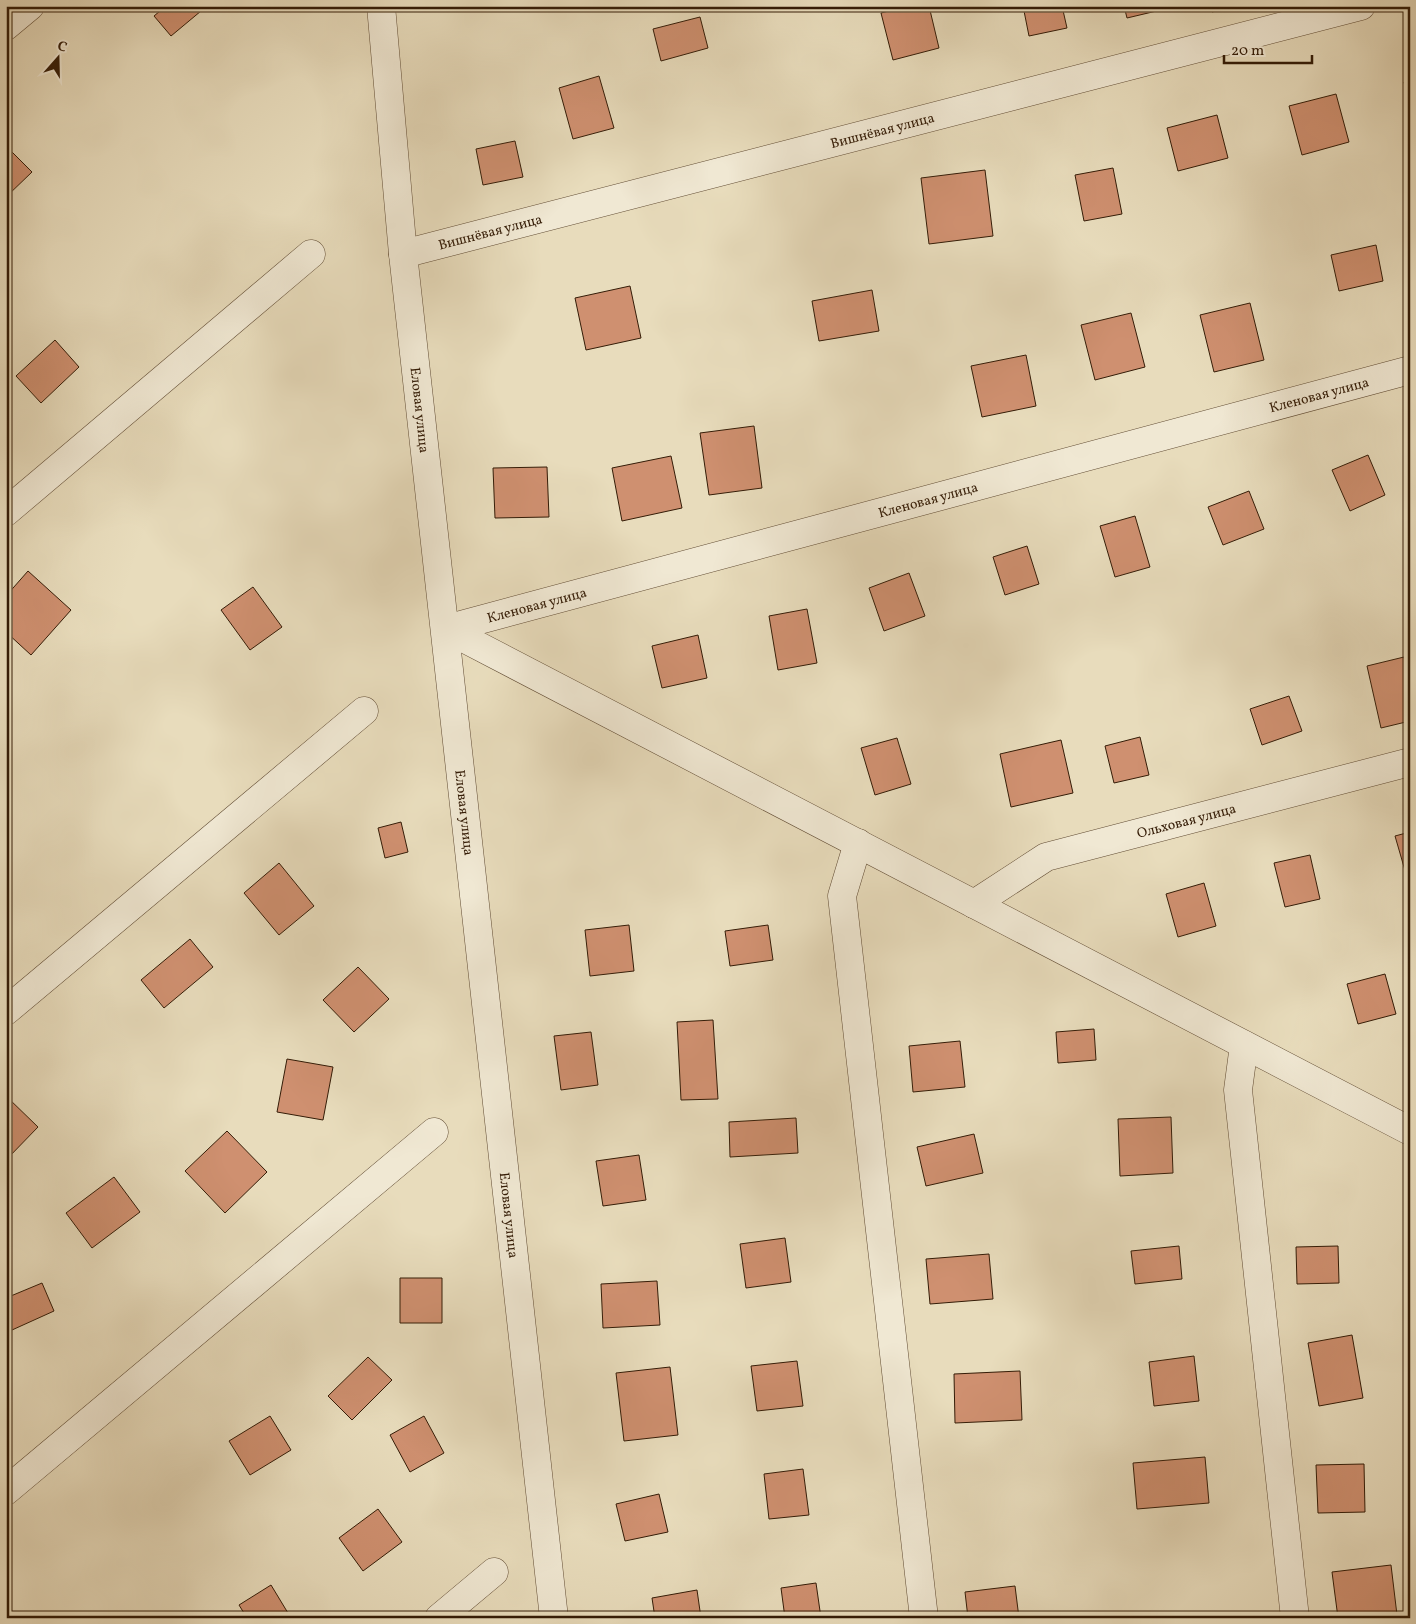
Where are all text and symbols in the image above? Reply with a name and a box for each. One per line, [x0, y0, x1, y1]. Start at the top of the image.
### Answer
north arrow [32, 32, 82, 82]
scale bar [1224, 32, 1311, 64]
text: С [54, 37, 69, 58]
text: 20 m [1231, 41, 1264, 62]
street label: Вишнёвая улица [828, 109, 937, 154]
street label: Вишнёвая улица [436, 210, 545, 255]
street label: Еловая улица [405, 366, 433, 454]
street label: Кленовая улица [1267, 373, 1371, 418]
street label: Кленовая улица [876, 478, 980, 523]
street label: Кленовая улица [485, 584, 589, 629]
street label: Еловая улица [449, 769, 478, 857]
street label: Ольховая улица [1135, 800, 1238, 844]
street label: Еловая улица [494, 1171, 522, 1259]

